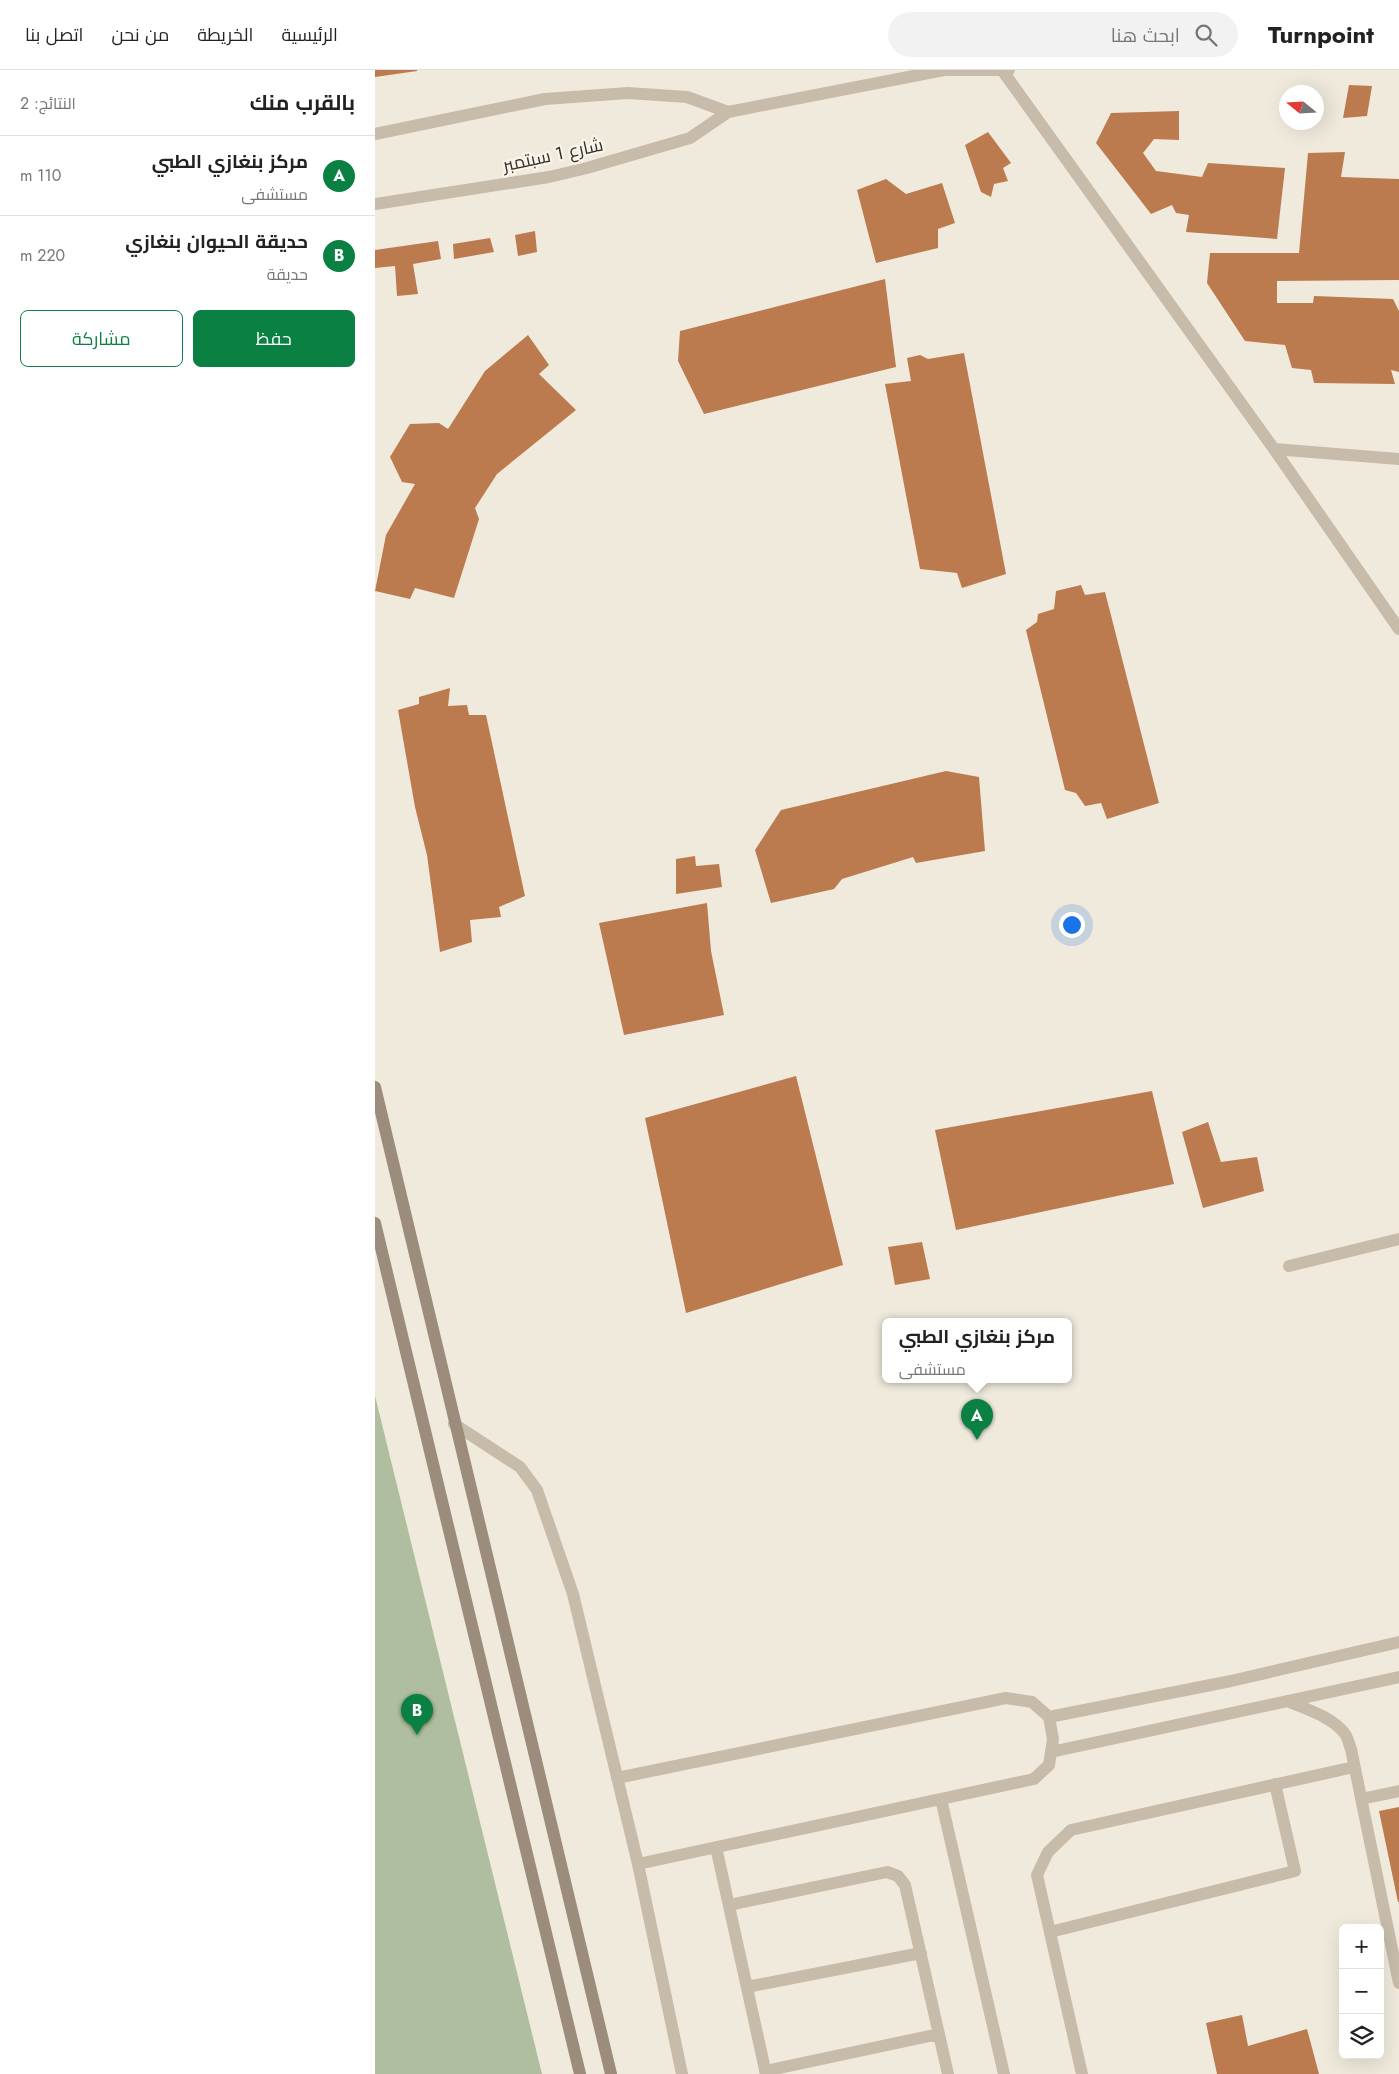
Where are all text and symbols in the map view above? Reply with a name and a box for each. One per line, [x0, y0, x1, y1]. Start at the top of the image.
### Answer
search box [888, 12, 1238, 57]
text: Turnpoint [1268, 17, 1374, 52]
icon: search [1192, 21, 1220, 49]
text: اتصل بنا [25, 22, 83, 48]
text: من نحن [111, 22, 169, 48]
text: الخريطة [197, 22, 253, 48]
text: الرئيسية [281, 22, 338, 48]
text: ابحث هنا [1111, 22, 1180, 49]
north arrow [1279, 85, 1324, 130]
text: بالقرب منك [250, 88, 355, 118]
text: النتائج: 2 [20, 92, 76, 115]
street label: شارع 1 سبتمبر [499, 132, 606, 179]
text: مركز بنغازي الطبي [152, 148, 308, 175]
text: 110 m [20, 164, 61, 187]
text: A [333, 164, 345, 187]
text: مستشفى [241, 183, 308, 206]
text: حديقة الحيوان بنغازي [125, 228, 308, 255]
text: 220 m [20, 244, 65, 267]
text: B [334, 244, 344, 267]
text: حديقة [267, 263, 308, 286]
button: مشاركة [20, 310, 183, 367]
button: حفظ [193, 310, 355, 367]
your location [1059, 912, 1085, 938]
popup [882, 1318, 1072, 1383]
text: مركز بنغازي الطبي [899, 1323, 1055, 1350]
text: مستشفى [899, 1358, 966, 1381]
pin: A [961, 1399, 993, 1440]
pin: B [401, 1694, 433, 1735]
map controls [1339, 1924, 1384, 2059]
button: + [1339, 1924, 1384, 1969]
button: − [1339, 1969, 1384, 2014]
button: layers [1339, 2014, 1384, 2059]

